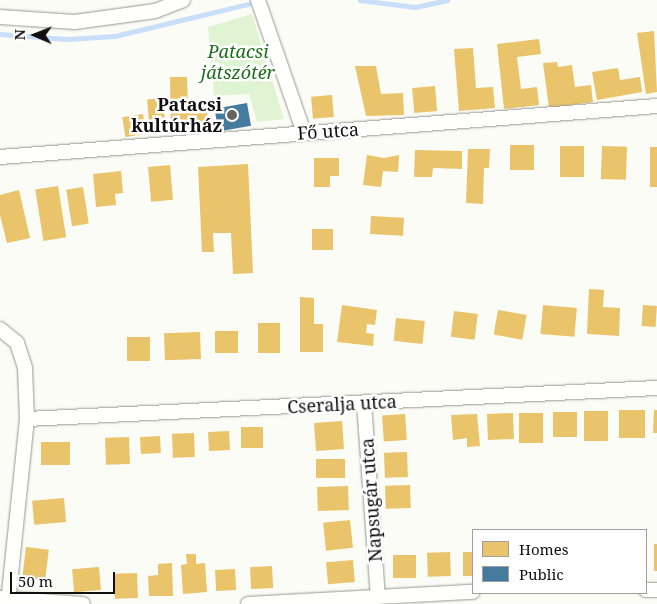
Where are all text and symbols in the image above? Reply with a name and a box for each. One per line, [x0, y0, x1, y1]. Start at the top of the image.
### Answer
north arrow [10, 10, 60, 60]
text: N [10, 29, 29, 40]
park label: Patacsi játszótér [201, 41, 275, 84]
place label: Patacsi kultúrház [131, 94, 222, 136]
marker: Patacsi kultúrház [226, 109, 238, 121]
street label: Fő utca [296, 118, 360, 144]
street label: Cseralja utca [287, 390, 397, 418]
street label: Napsugár utca [356, 437, 386, 563]
legend [472, 529, 647, 594]
text: Homes [519, 539, 569, 559]
scale bar [12, 562, 118, 594]
text: Public [519, 564, 564, 584]
text: 50 m [18, 571, 53, 591]

